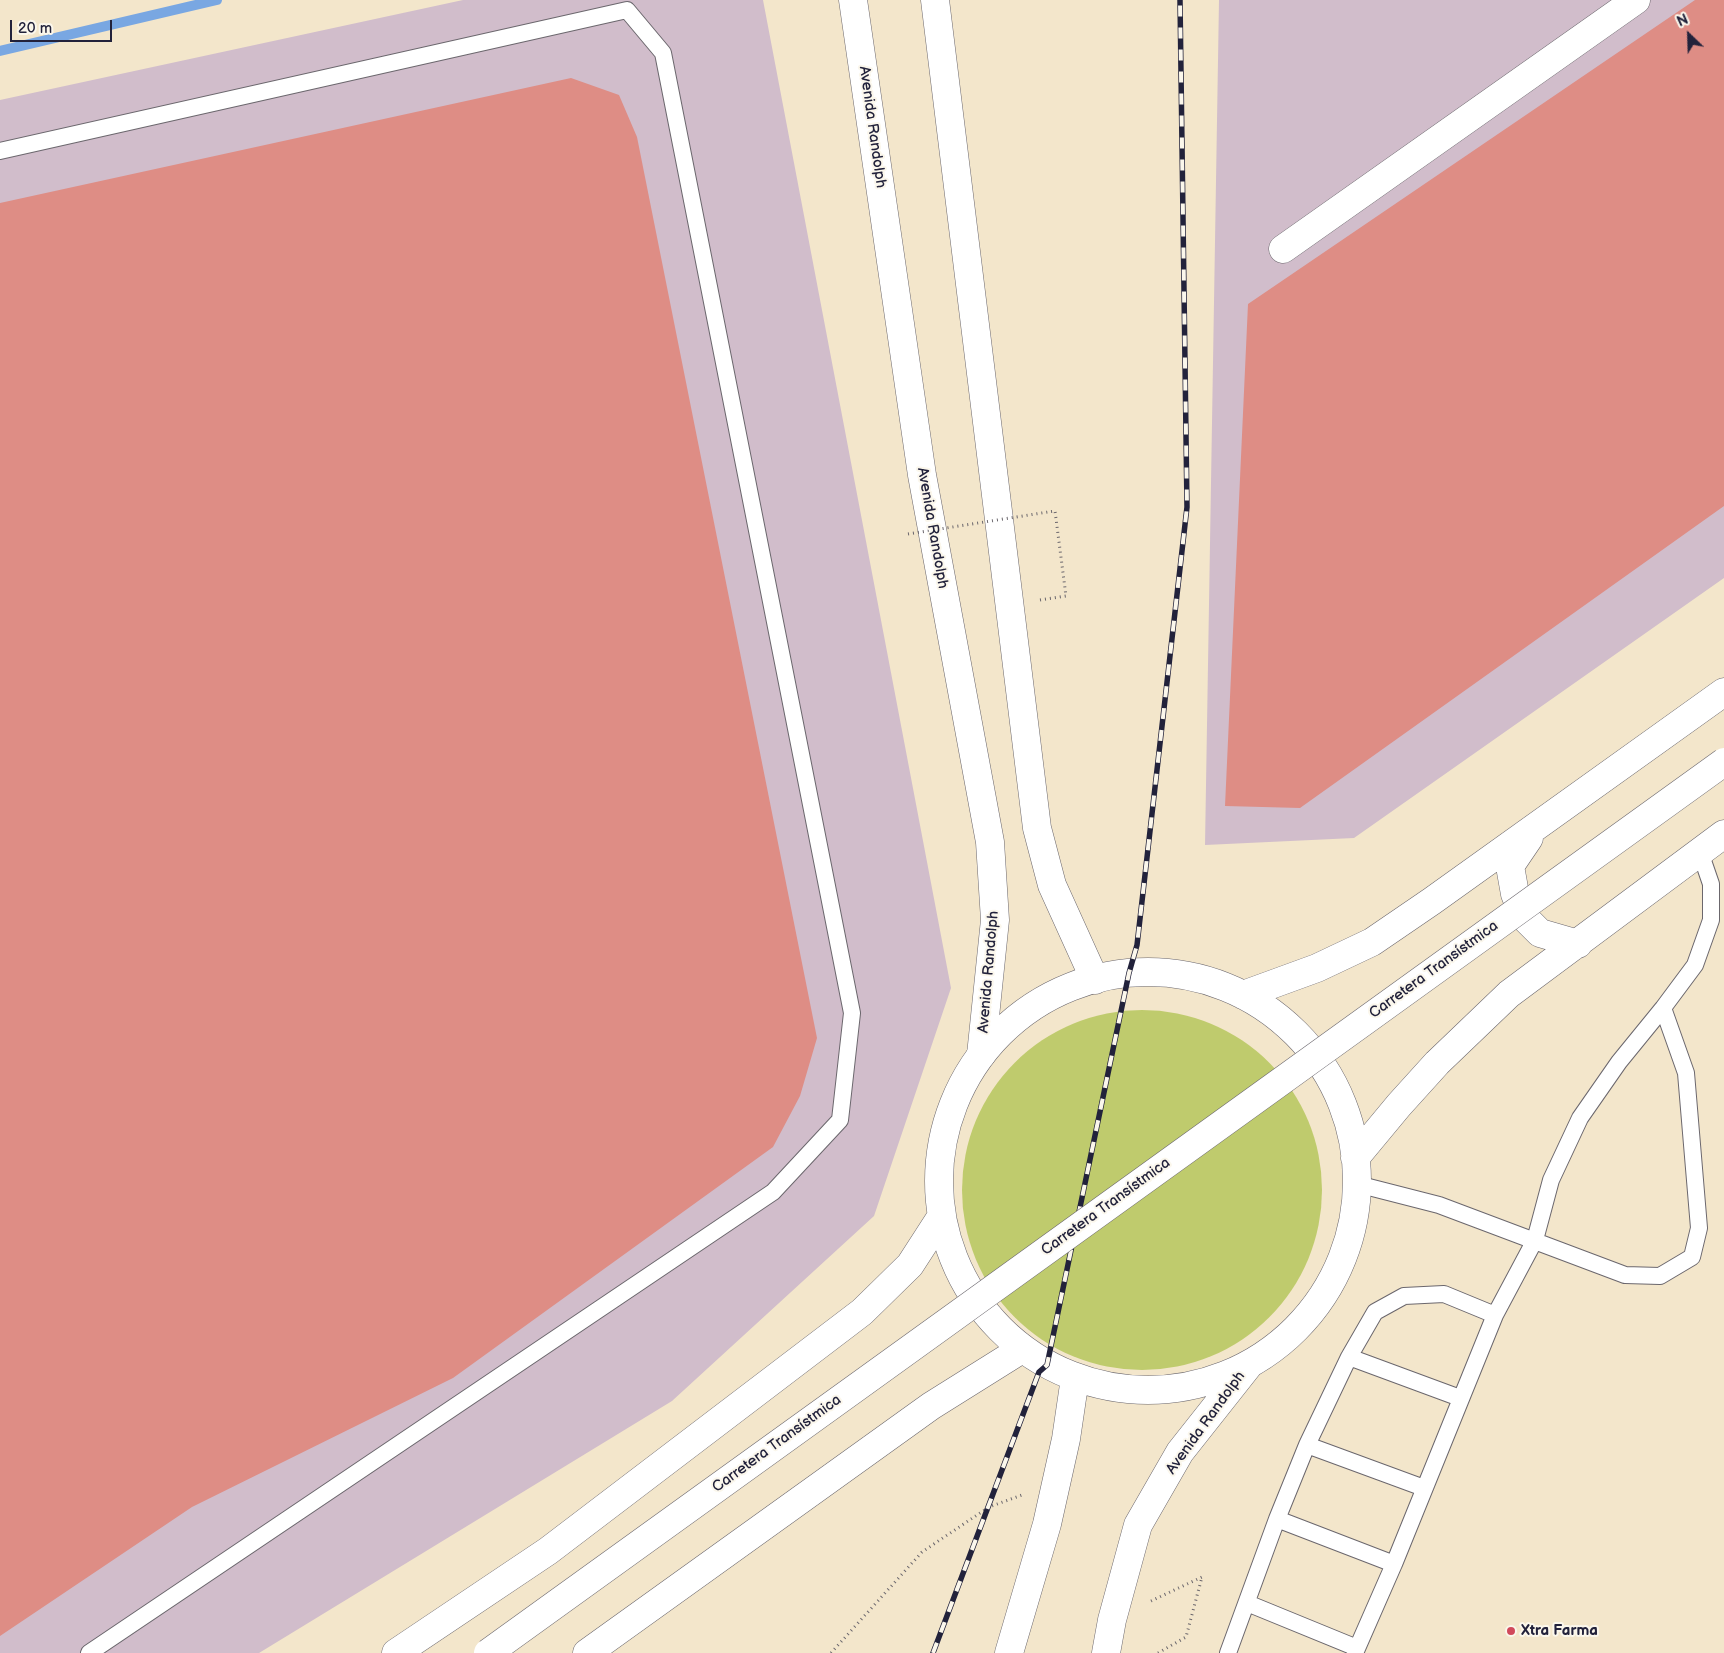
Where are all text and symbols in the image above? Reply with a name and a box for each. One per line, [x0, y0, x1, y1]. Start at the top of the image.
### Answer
scale bar [12, 10, 115, 42]
north arrow [1664, 10, 1714, 60]
text: N [1674, 11, 1691, 31]
text: 20 m [18, 19, 52, 38]
street label: Avenida Randolph [855, 65, 889, 189]
street label: Avenida Randolph [912, 466, 952, 590]
street label: Avenida Randolph [975, 910, 1003, 1034]
street label: Carretera Transístmica [1366, 917, 1502, 1023]
street label: Carretera Transístmica [1038, 1154, 1174, 1260]
street label: Avenida Randolph [1163, 1368, 1249, 1478]
street label: Carretera Transístmica [709, 1391, 845, 1497]
place label: Xtra Farma [1521, 1622, 1598, 1640]
marker: Xtra Farma [1505, 1625, 1517, 1637]

